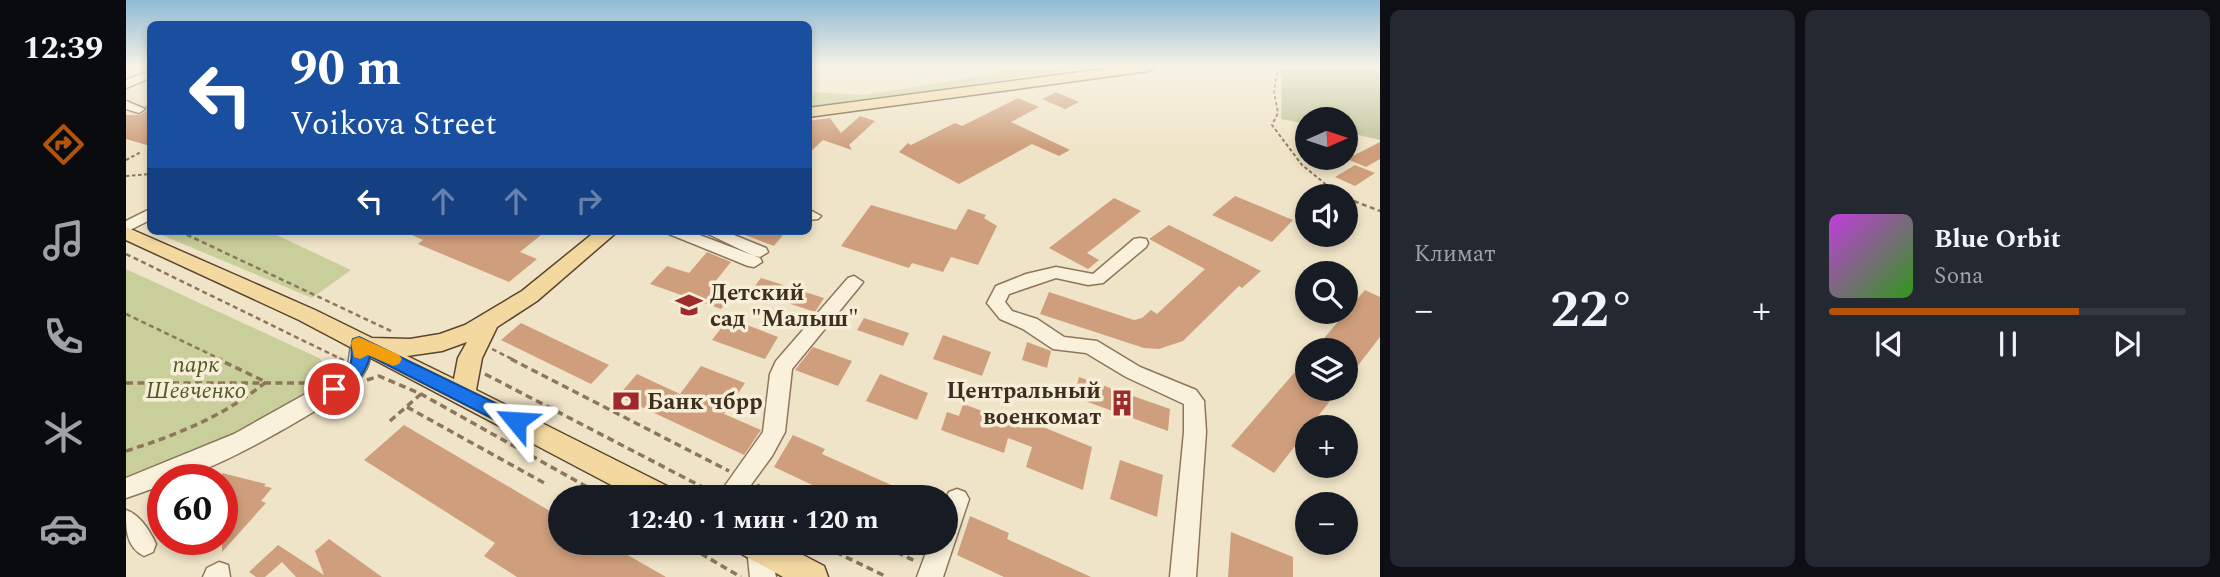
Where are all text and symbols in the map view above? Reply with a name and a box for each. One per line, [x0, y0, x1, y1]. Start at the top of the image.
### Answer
text: 12:39 [23, 24, 103, 73]
text: 90 m [290, 32, 401, 107]
icon: left [175, 49, 266, 140]
text: Voikova Street [290, 100, 497, 149]
north arrow [1295, 107, 1358, 170]
map controls [1295, 107, 1358, 555]
icon: directions [39, 120, 88, 169]
icon: left [351, 182, 389, 220]
icon: ahead [424, 182, 462, 220]
icon: ahead [497, 182, 535, 220]
icon: right [570, 182, 608, 220]
button: sound [1295, 184, 1358, 247]
icon: music [39, 216, 88, 265]
text: Blue Orbit [1934, 219, 2061, 259]
text: Климат [1414, 237, 1496, 272]
text: Sona [1934, 259, 1984, 294]
button: search [1295, 261, 1358, 324]
text: 22° [1550, 271, 1635, 350]
place label: Детский сад "Малыш" [710, 276, 859, 337]
text: − [1414, 282, 1433, 340]
text: + [1752, 282, 1771, 340]
school or university icon: Детский сад "Малыш" [674, 290, 704, 320]
icon: phone [39, 312, 88, 361]
icon: previous [1870, 325, 1908, 363]
icon: pause [1989, 325, 2027, 363]
icon: next [2108, 325, 2146, 363]
button: layers [1295, 338, 1358, 401]
park label: парк Шевченко [146, 348, 246, 409]
pin [304, 359, 364, 419]
icon: arrive [315, 370, 353, 408]
place label: Центральный военкомат [946, 374, 1101, 435]
position arrow [479, 384, 553, 458]
place label: Банк чбрр [647, 385, 763, 420]
bank icon: Банк чбрр [611, 386, 641, 416]
building icon: Центральный военкомат [1107, 388, 1137, 418]
icon: climate [39, 408, 88, 457]
button: + [1295, 415, 1358, 478]
speed limit sign: 60 [147, 464, 238, 555]
button: − [1295, 492, 1358, 555]
text: 12:40 · 1 мин · 120 m [627, 500, 879, 540]
icon: car [39, 504, 88, 553]

